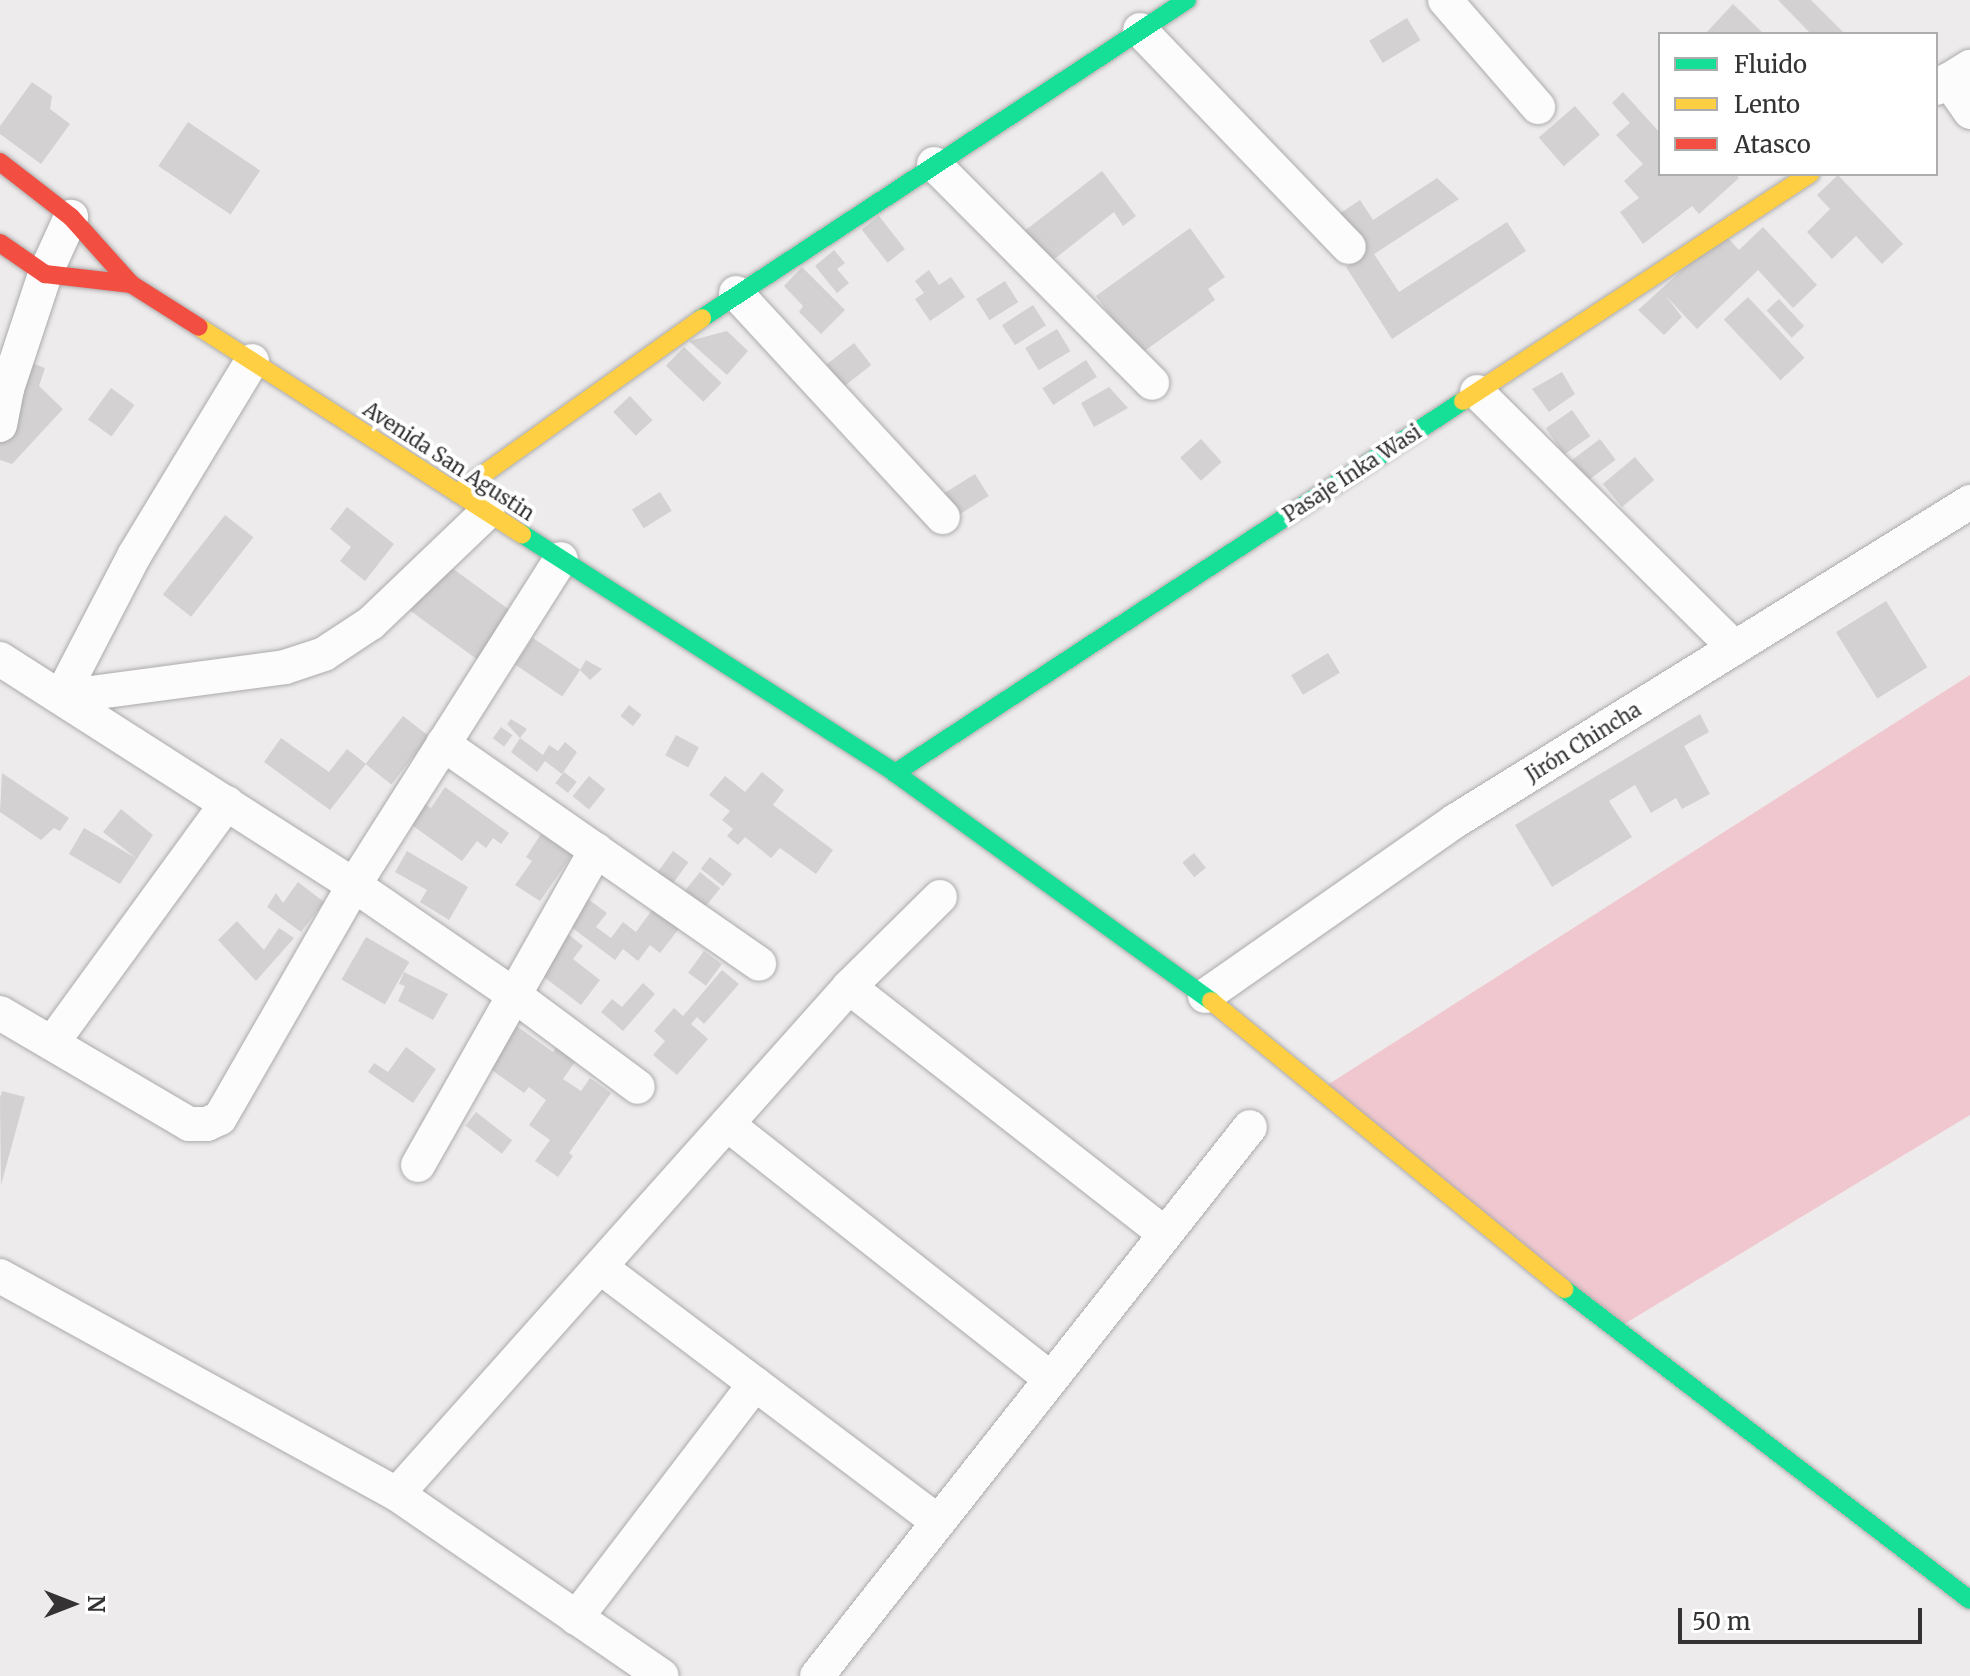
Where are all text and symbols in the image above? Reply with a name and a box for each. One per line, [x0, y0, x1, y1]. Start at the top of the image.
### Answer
legend [1658, 32, 1938, 176]
text: Fluido [1734, 49, 1807, 80]
text: Lento [1734, 89, 1800, 120]
text: Atasco [1734, 129, 1811, 160]
street label: Avenida San Agustin [359, 397, 539, 525]
street label: Pasaje Inka Wasi [1278, 419, 1426, 527]
street label: Jirón Chincha [1521, 697, 1645, 787]
north arrow [32, 1564, 112, 1644]
scale bar [1682, 1592, 1926, 1642]
text: N [82, 1595, 110, 1613]
text: 50 m [1692, 1606, 1751, 1637]

